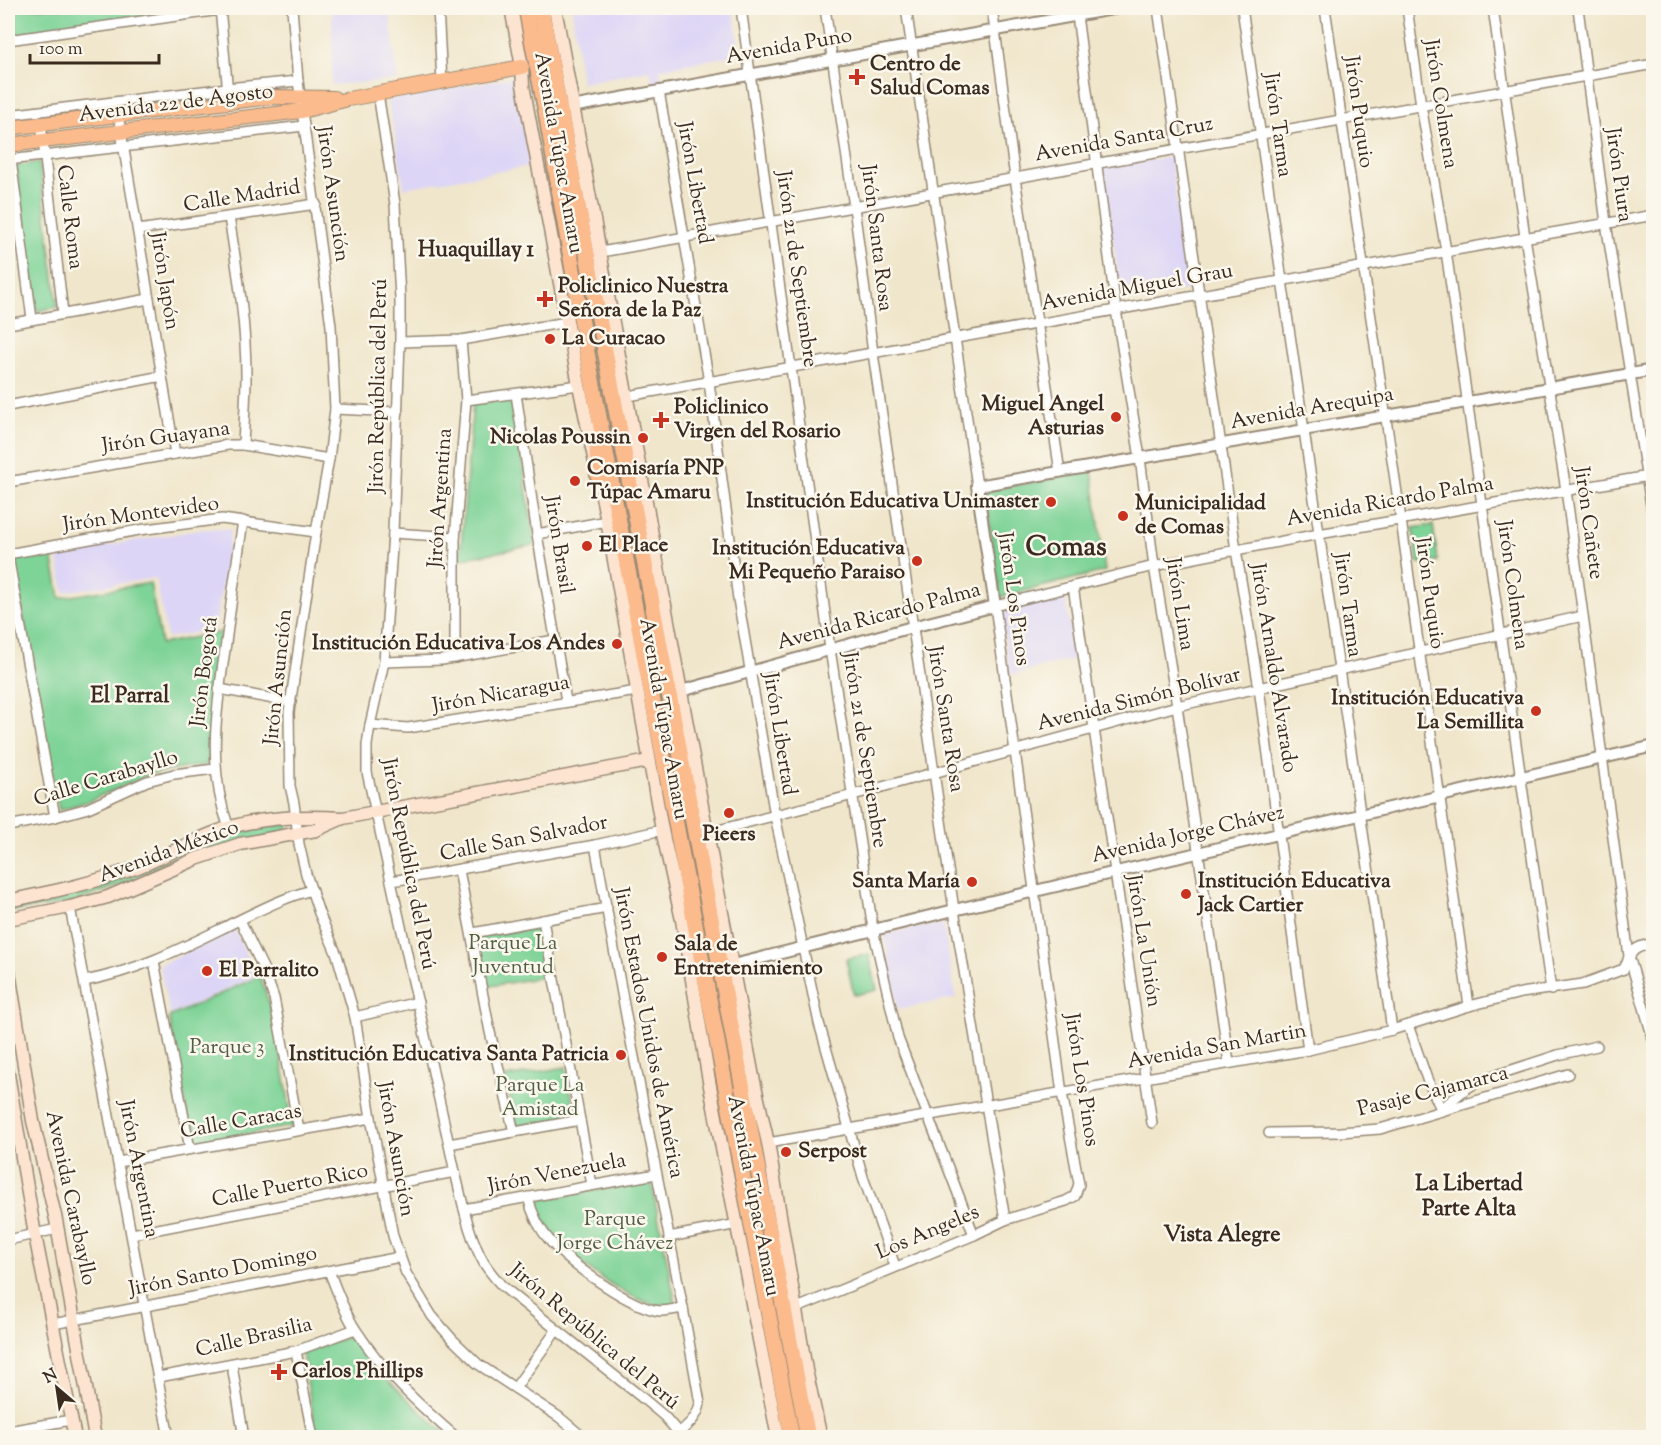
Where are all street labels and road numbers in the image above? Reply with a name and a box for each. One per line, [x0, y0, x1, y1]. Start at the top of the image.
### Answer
street label: Avenida Puno [724, 21, 854, 73]
street label: Jirón Colmena [1415, 36, 1465, 171]
street label: Avenida Túpac Amaru [526, 50, 590, 256]
street label: Jirón Puquio [1335, 53, 1381, 170]
street label: Jirón Tarma [1255, 70, 1299, 180]
street label: Avenida 22 de Agosto [77, 77, 275, 131]
street label: Avenida Santa Cruz [1032, 110, 1216, 170]
street label: Jirón Libertad [668, 118, 720, 247]
street label: Jirón Asunción [307, 123, 356, 264]
street label: Jirón Piura [1596, 125, 1640, 225]
street label: Jirón Santa Rosa [852, 162, 900, 313]
street label: Calle Roma [48, 163, 90, 271]
street label: Jirón 21 de Septiembre [767, 168, 825, 369]
street label: Calle Madrid [181, 173, 303, 221]
street label: Jirón Japón [141, 229, 187, 332]
street label: Avenida Miguel Grau [1039, 256, 1235, 320]
street label: Jirón República del Perú [362, 278, 396, 495]
street label: Avenida Arequipa [1228, 380, 1396, 438]
street label: Jirón Guayana [99, 414, 232, 462]
street label: Jirón Argentina [421, 427, 461, 570]
street label: Jirón Cañete [1565, 464, 1611, 581]
street label: Avenida Ricardo Palma [1284, 469, 1496, 535]
street label: Jirón Montevideo [60, 489, 221, 541]
street label: Jirón Brasil [535, 493, 581, 596]
street label: Jirón Colmena [1488, 517, 1536, 652]
street label: Jirón Los Pinos [989, 529, 1037, 668]
street label: Jirón Puquio [1406, 534, 1452, 651]
street label: Jirón Tarma [1325, 550, 1369, 660]
street label: Jirón Lima [1157, 554, 1201, 653]
street label: Jirón Arnaldo Alvarado [1241, 560, 1304, 775]
street label: Avenida Ricardo Palma [774, 575, 985, 659]
street label: Jirón Asunción [257, 607, 301, 748]
street label: Jirón Bogotá [183, 615, 227, 730]
street label: Avenida Túpac Amaru [631, 616, 695, 822]
street label: Jirón Santa Rosa [918, 643, 971, 795]
street label: Jirón 21 de Septiembre [834, 649, 894, 850]
street label: Avenida Simón Bolívar [1034, 660, 1244, 740]
street label: Jirón Nicaragua [429, 668, 572, 722]
street label: Jirón Libertad [754, 669, 804, 798]
street label: Calle Carabayllo [30, 743, 182, 815]
street label: Jirón República del Perú [373, 755, 443, 972]
street label: Avenida Jorge Chávez [1089, 798, 1287, 872]
street label: Calle San Salvador [438, 808, 611, 870]
street label: Avenida México [95, 813, 243, 891]
street label: Jirón La Unión [1118, 871, 1168, 1010]
street label: Jirón Estados Unidos de América [605, 884, 691, 1181]
street label: Jirón Los Pinos [1056, 1010, 1106, 1149]
street label: Avenida San Martin [1125, 1016, 1309, 1078]
street label: Pasaje Cajamarca [1354, 1059, 1512, 1125]
street label: Jirón Asunción [368, 1078, 422, 1219]
street label: Avenida Túpac Amaru [719, 1093, 787, 1299]
street label: Jirón Argentina [110, 1096, 166, 1241]
street label: Calle Caracas [178, 1097, 304, 1147]
street label: Avenida Carabayllo [37, 1108, 103, 1288]
street label: Jirón Venezuela [484, 1146, 629, 1202]
street label: Calle Puerto Rico [209, 1156, 371, 1216]
street label: Los Angeles [872, 1198, 984, 1268]
street label: Jirón Santo Domingo [125, 1239, 320, 1305]
street label: Jirón República del Perú [501, 1256, 686, 1418]
street label: Calle Brasilia [193, 1310, 315, 1366]

